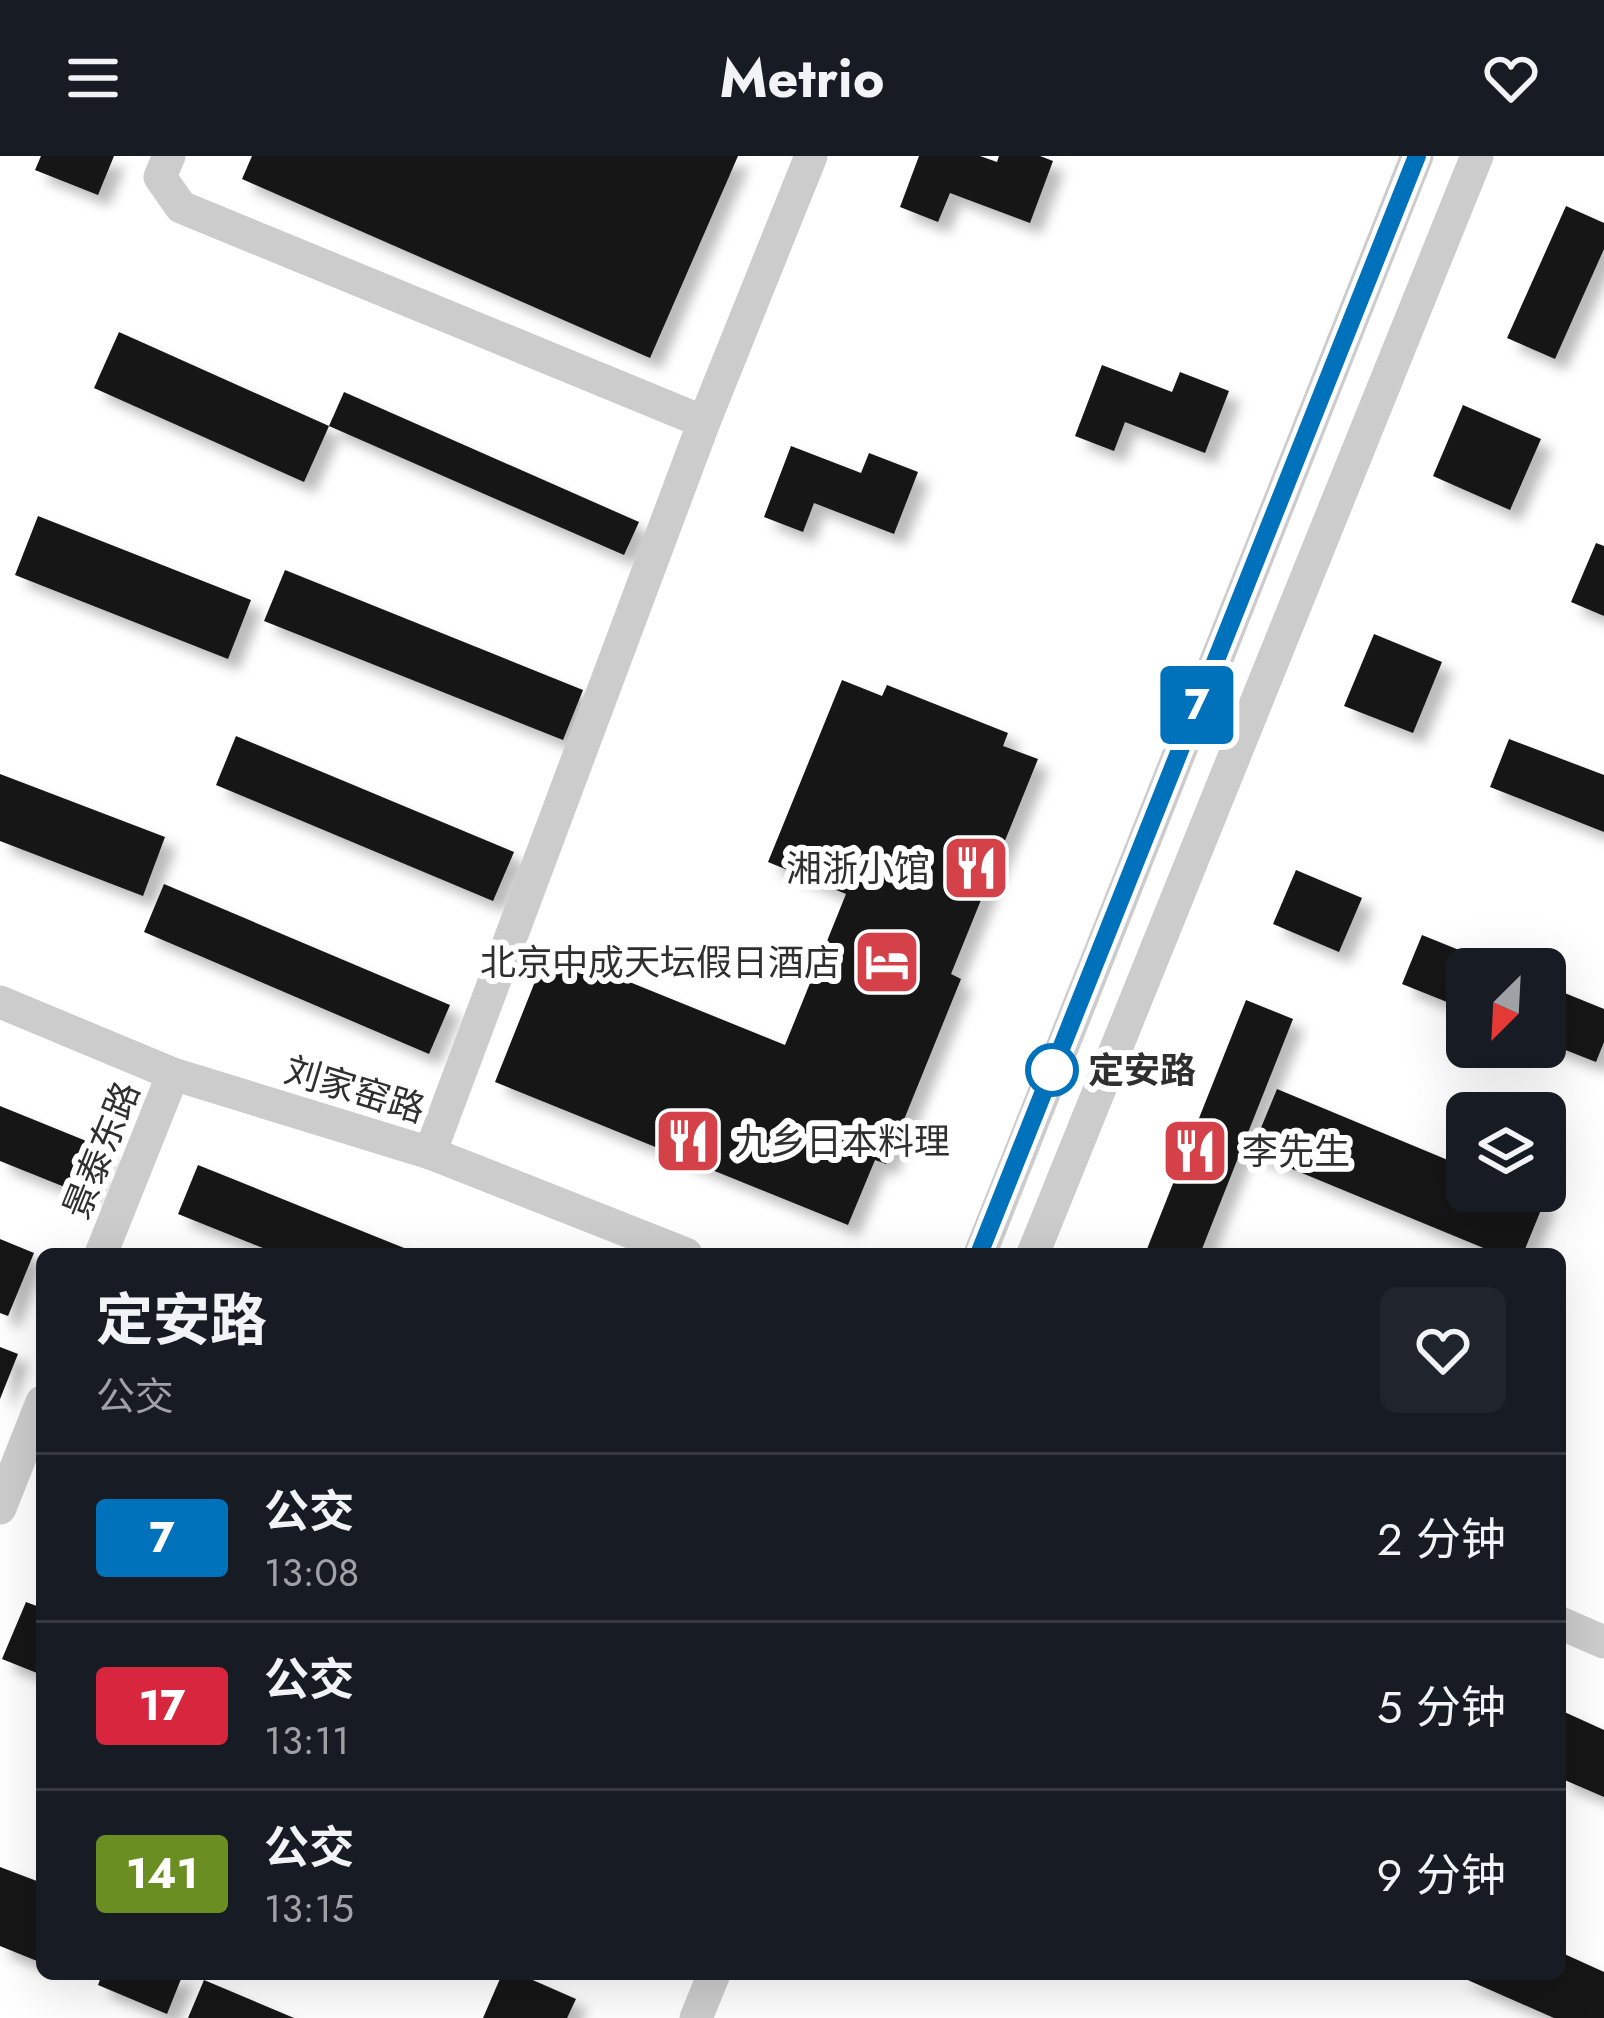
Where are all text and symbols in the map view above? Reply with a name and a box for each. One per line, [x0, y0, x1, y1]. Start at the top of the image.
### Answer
text: Metrio [719, 39, 885, 117]
icon: menu [60, 45, 126, 111]
icon: heart [1478, 45, 1544, 111]
line badge: 7 [1158, 666, 1236, 744]
text: 7 [1184, 674, 1210, 735]
restaurant icon: 湘浙小馆 [941, 833, 1011, 903]
place label: 湘浙小馆 [786, 842, 930, 894]
hotel icon: 北京中成天坛假日酒店 [852, 927, 922, 997]
place label: 北京中成天坛假日酒店 [480, 936, 840, 988]
north arrow [1446, 948, 1566, 1068]
map controls [1446, 948, 1566, 1212]
street label: 刘家窑路 [279, 1043, 431, 1135]
place label: 定安路 [1088, 1044, 1196, 1096]
marker: 定安路 [1027, 1045, 1077, 1095]
street label: 景泰东路 [50, 1073, 152, 1227]
button: layers [1446, 1092, 1566, 1212]
restaurant icon: 九乡日本料理 [653, 1106, 723, 1176]
place label: 九乡日本料理 [734, 1115, 950, 1167]
restaurant icon: 李先生 [1160, 1116, 1230, 1186]
place label: 李先生 [1242, 1125, 1350, 1177]
text: 定安路 [96, 1279, 267, 1361]
button: heart [1380, 1287, 1506, 1413]
text: 公交 [96, 1368, 174, 1425]
text: 公交 [264, 1479, 354, 1544]
text: 7 [149, 1507, 175, 1568]
text: 2 分钟 [1377, 1507, 1506, 1572]
text: 13:08 [264, 1544, 359, 1601]
text: 公交 [264, 1647, 354, 1712]
text: 17 [139, 1675, 185, 1736]
text: 5 分钟 [1377, 1675, 1506, 1740]
text: 13:11 [264, 1712, 350, 1769]
text: 公交 [264, 1815, 354, 1880]
text: 141 [126, 1843, 198, 1904]
text: 9 分钟 [1377, 1843, 1506, 1908]
text: 13:15 [264, 1880, 354, 1937]

